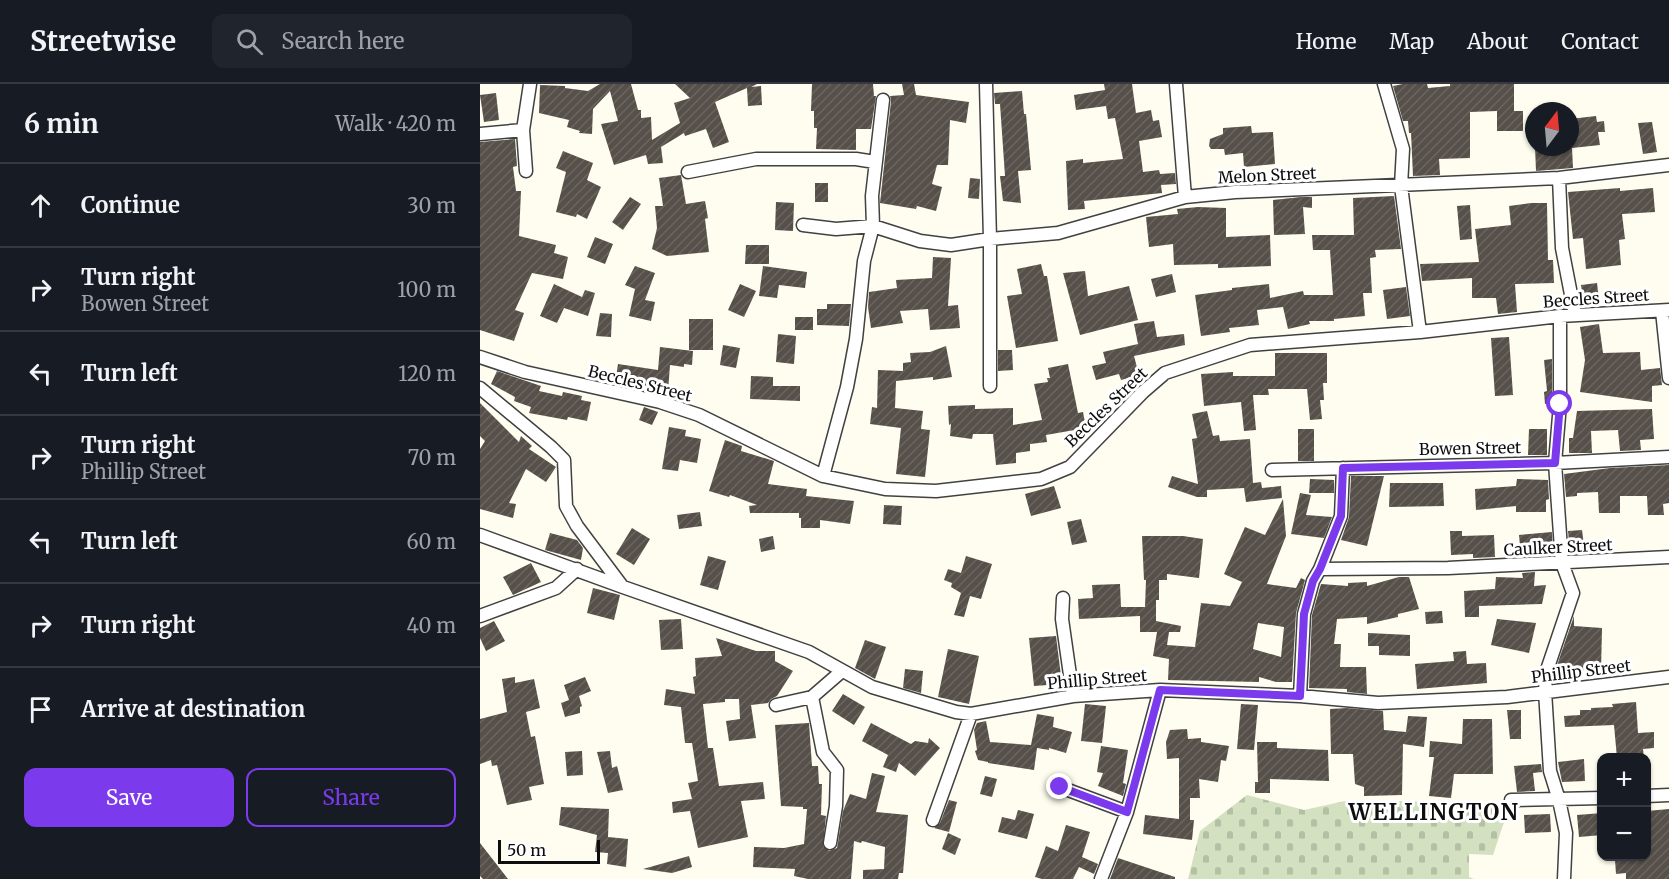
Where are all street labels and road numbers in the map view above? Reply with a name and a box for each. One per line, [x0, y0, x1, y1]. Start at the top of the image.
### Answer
street label: Melon Street [1217, 162, 1317, 188]
street label: Beccles Street [1542, 284, 1651, 312]
street label: Beccles Street [586, 360, 695, 406]
street label: Beccles Street [1061, 362, 1152, 451]
street label: Bowen Street [1419, 437, 1522, 459]
street label: Caulker Street [1503, 534, 1614, 560]
street label: Phillip Street [1530, 655, 1633, 687]
street label: Phillip Street [1046, 665, 1148, 693]

